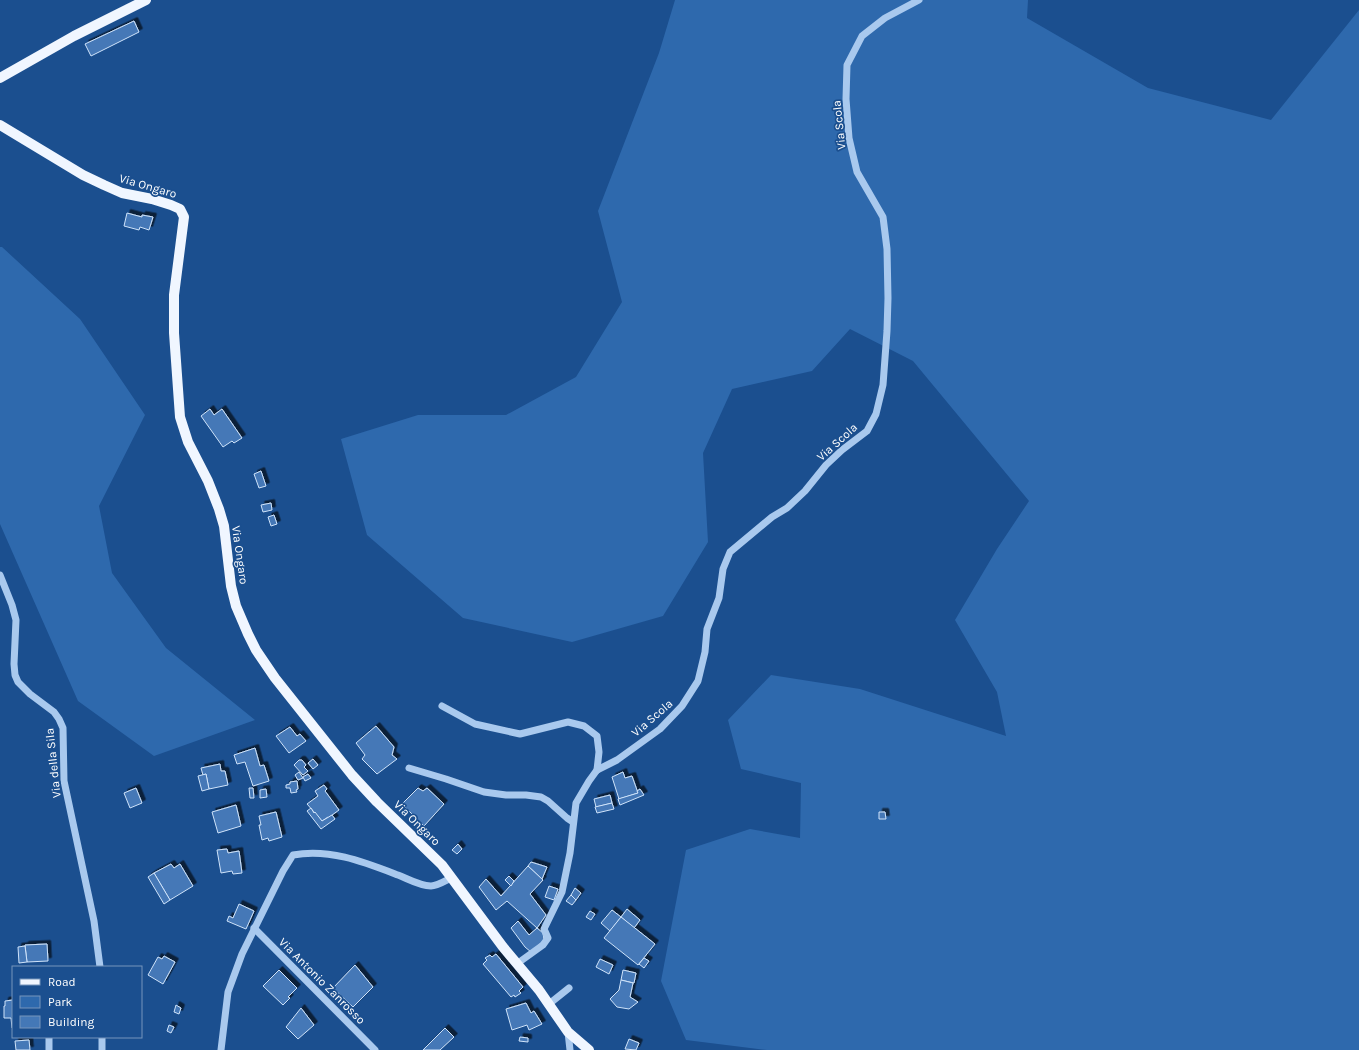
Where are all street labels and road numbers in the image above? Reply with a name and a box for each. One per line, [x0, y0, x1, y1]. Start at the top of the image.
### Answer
street label: Via Scola [829, 100, 849, 150]
street label: Via Ongaro [118, 171, 178, 201]
street label: Via Scola [814, 420, 860, 464]
street label: Via Ongaro [229, 525, 251, 585]
street label: Via Scola [629, 696, 675, 740]
street label: Via della Sila [42, 727, 64, 799]
street label: Via Ongaro [391, 797, 443, 849]
street label: Via Antonio Zanrosso [276, 935, 368, 1027]

